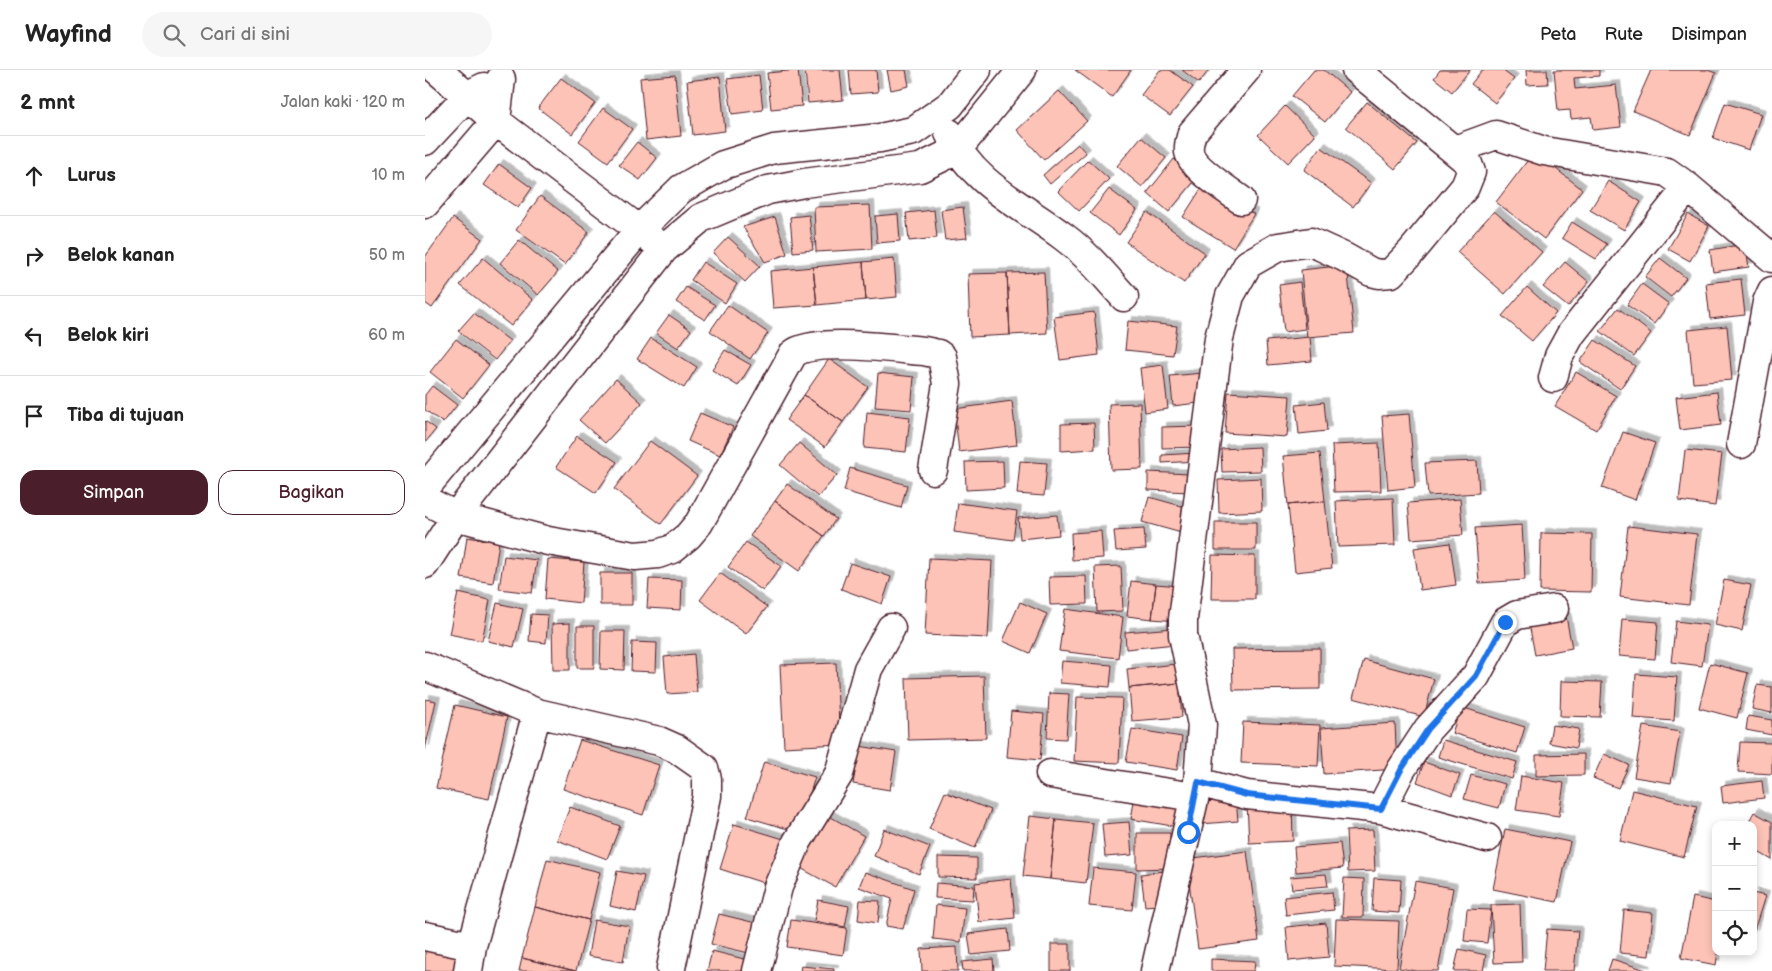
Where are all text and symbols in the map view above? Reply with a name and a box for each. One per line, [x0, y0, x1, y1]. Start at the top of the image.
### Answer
search box [142, 12, 492, 57]
text: Wayfind [25, 20, 112, 49]
icon: search [160, 21, 188, 49]
text: Cari di sini [200, 23, 290, 46]
text: Peta [1540, 24, 1576, 45]
text: Rute [1604, 24, 1643, 45]
text: Disimpan [1671, 24, 1747, 45]
text: 2 mnt [20, 90, 75, 115]
text: Jalan kaki · 120 m [281, 93, 405, 112]
icon: ahead [20, 162, 48, 190]
text: Lurus [67, 164, 116, 187]
text: 10 m [372, 166, 405, 185]
icon: right [20, 242, 48, 270]
text: Belok kanan [67, 244, 175, 267]
text: 50 m [369, 246, 405, 265]
icon: left [20, 322, 48, 350]
text: Belok kiri [67, 324, 149, 347]
text: 60 m [368, 326, 405, 345]
icon: arrive [20, 402, 48, 430]
text: Tiba di tujuan [67, 404, 184, 427]
button: Simpan [20, 470, 208, 515]
button: Bagikan [218, 470, 405, 515]
route end [1494, 611, 1517, 634]
route start [1177, 821, 1200, 844]
map controls [1712, 821, 1757, 956]
button: + [1712, 821, 1757, 866]
button: − [1712, 866, 1757, 911]
button: locate [1712, 911, 1757, 956]

